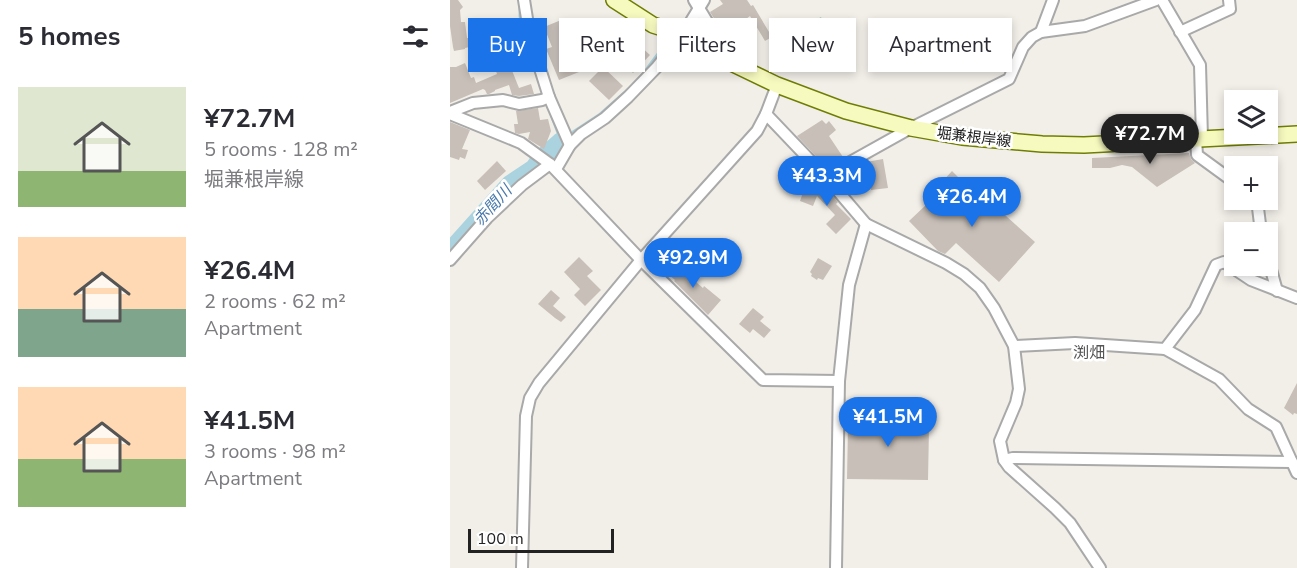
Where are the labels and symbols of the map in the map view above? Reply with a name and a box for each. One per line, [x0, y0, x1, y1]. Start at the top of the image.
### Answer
pin: ¥72.7M [1101, 114, 1199, 165]
street label: 堀兼根岸線 [936, 123, 1012, 151]
pin: ¥43.3M [778, 156, 876, 207]
pin: ¥26.4M [923, 177, 1021, 228]
water label: 赤間川 [469, 179, 518, 231]
pin: ¥92.9M [644, 238, 742, 289]
district label: 渕畑 [1073, 342, 1105, 364]
pin: ¥41.5M [839, 397, 937, 448]
scale bar [468, 526, 614, 554]

